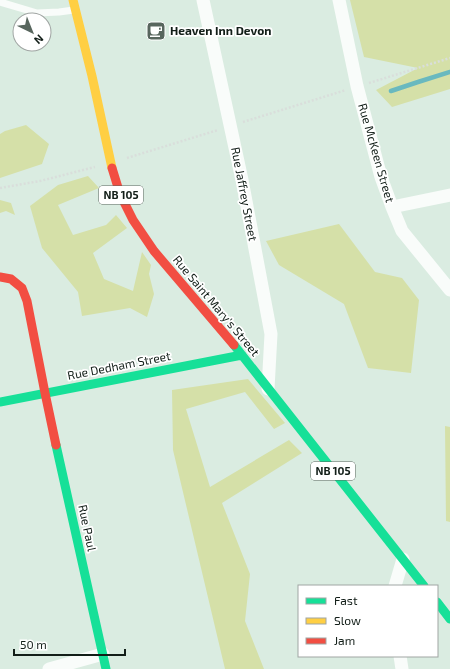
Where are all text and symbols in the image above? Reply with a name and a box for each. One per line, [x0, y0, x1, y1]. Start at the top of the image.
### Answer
north arrow [12, 12, 52, 52]
cafe icon: Heaven Inn Devon [145, 20, 167, 42]
place label: Heaven Inn Devon [170, 23, 272, 37]
text: N [32, 32, 47, 47]
street label: Rue McKeen Street [356, 101, 398, 204]
street label: Rue Jaffrey Street [229, 146, 261, 242]
road number: NB 105 [99, 186, 143, 204]
street label: Rue Saint Mary's Street [171, 252, 263, 359]
street label: Rue Dedham Street [66, 348, 172, 382]
road number: NB 105 [311, 462, 355, 480]
street label: Rue Paul [76, 503, 100, 553]
legend [298, 585, 438, 657]
text: Fast [334, 593, 358, 607]
text: Slow [334, 613, 361, 627]
scale bar [14, 631, 125, 657]
text: Jam [334, 633, 355, 647]
text: 50 m [20, 637, 47, 651]

